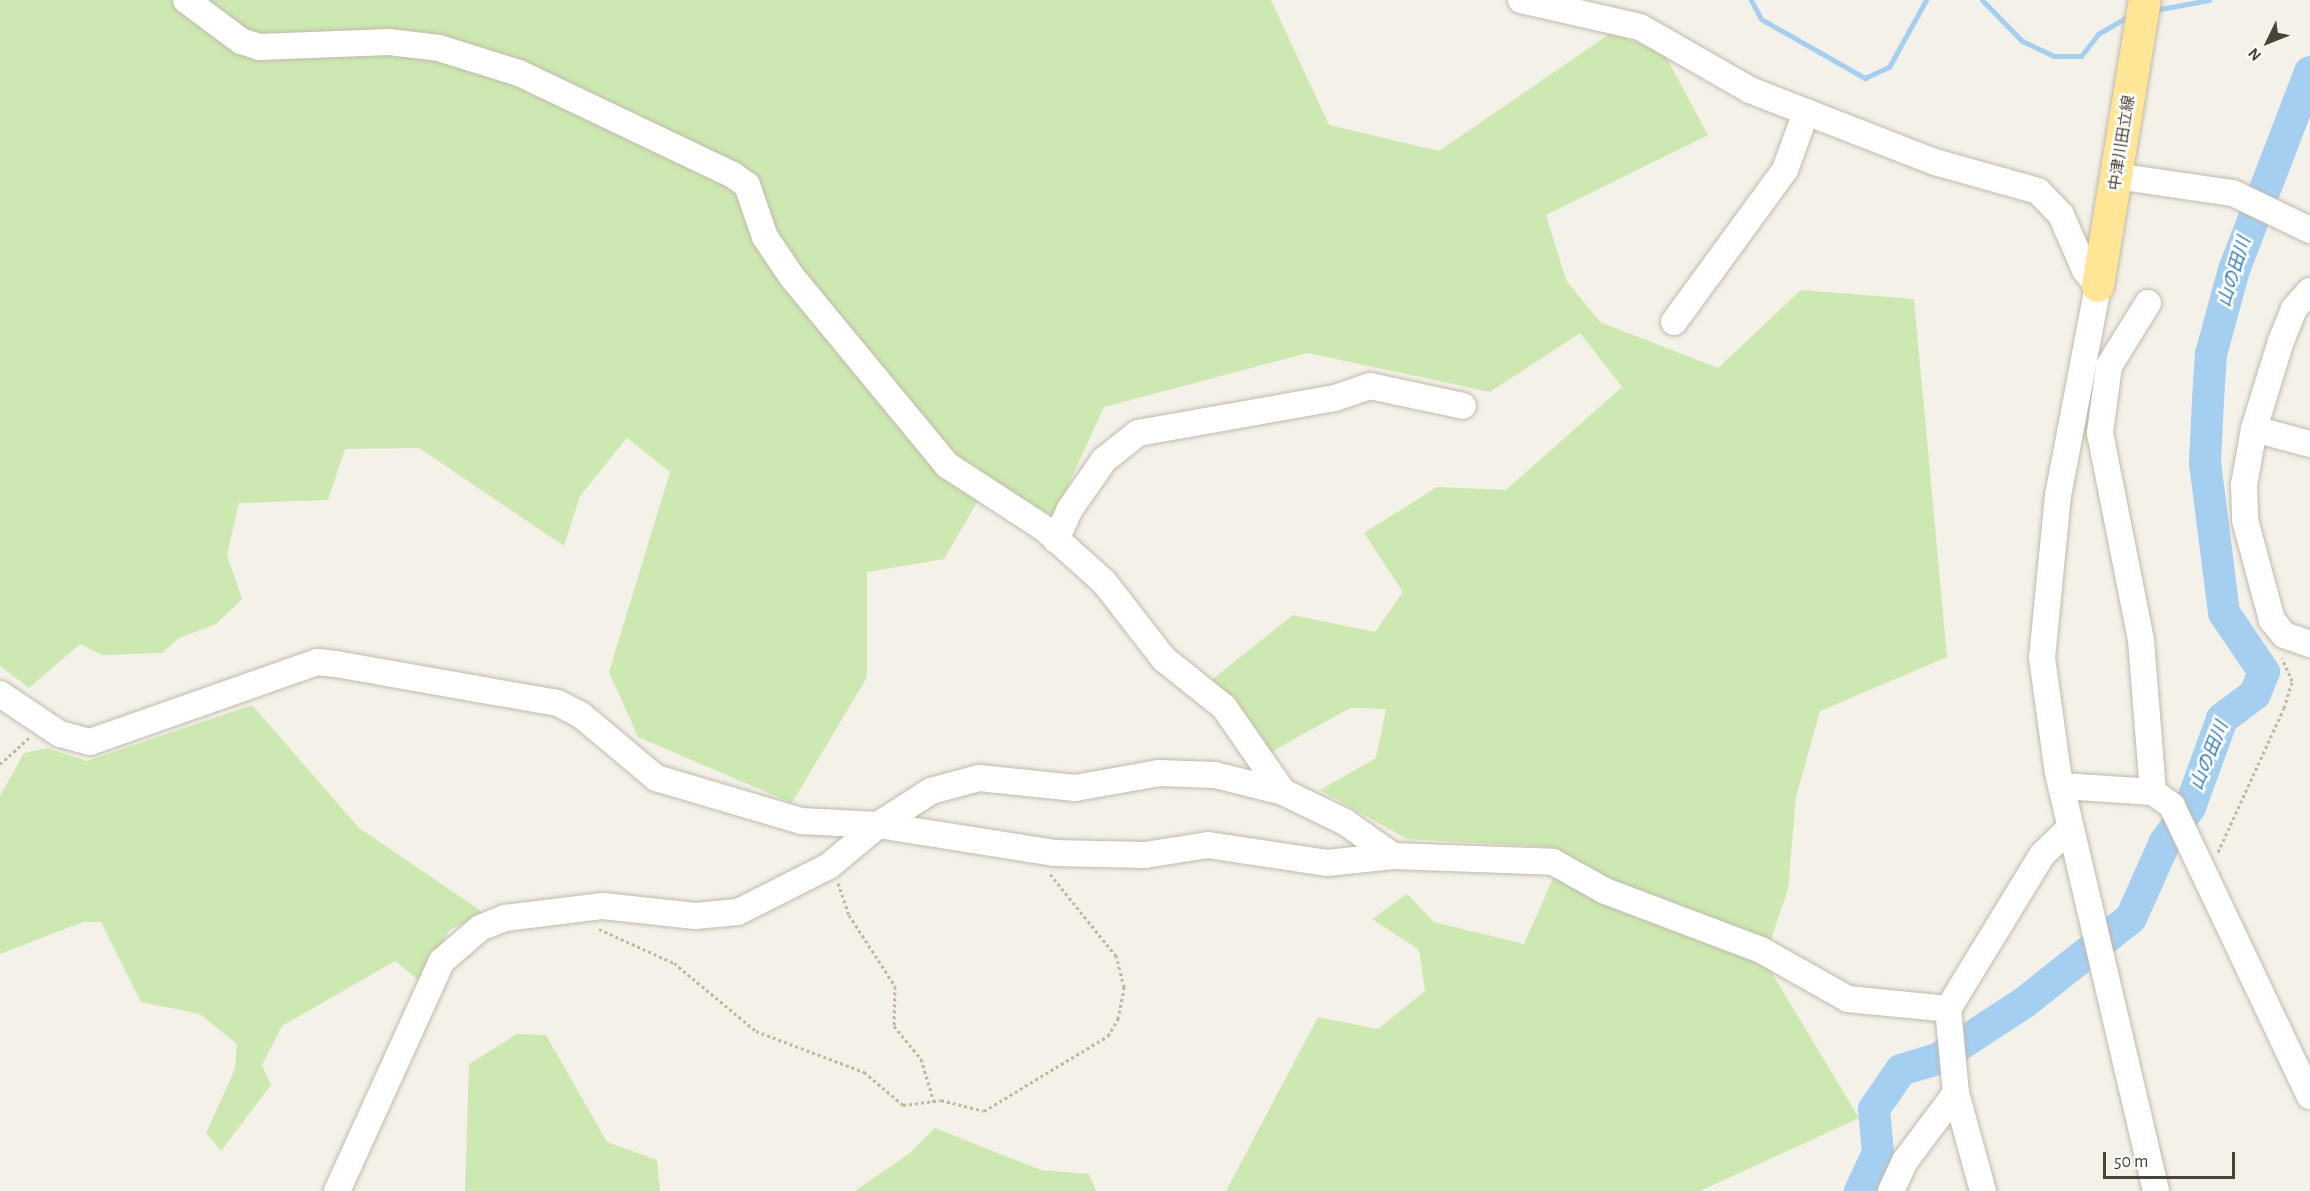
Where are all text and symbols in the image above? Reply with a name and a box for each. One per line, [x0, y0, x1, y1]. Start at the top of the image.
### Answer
north arrow [2238, 12, 2298, 72]
text: N [2245, 45, 2264, 64]
street label: 中津川田立線 [2105, 94, 2139, 192]
water label: 山の田川 [2214, 234, 2256, 310]
water label: 山の田川 [2187, 719, 2233, 793]
scale bar [2106, 1140, 2238, 1178]
text: 50 m [2114, 1153, 2148, 1171]

